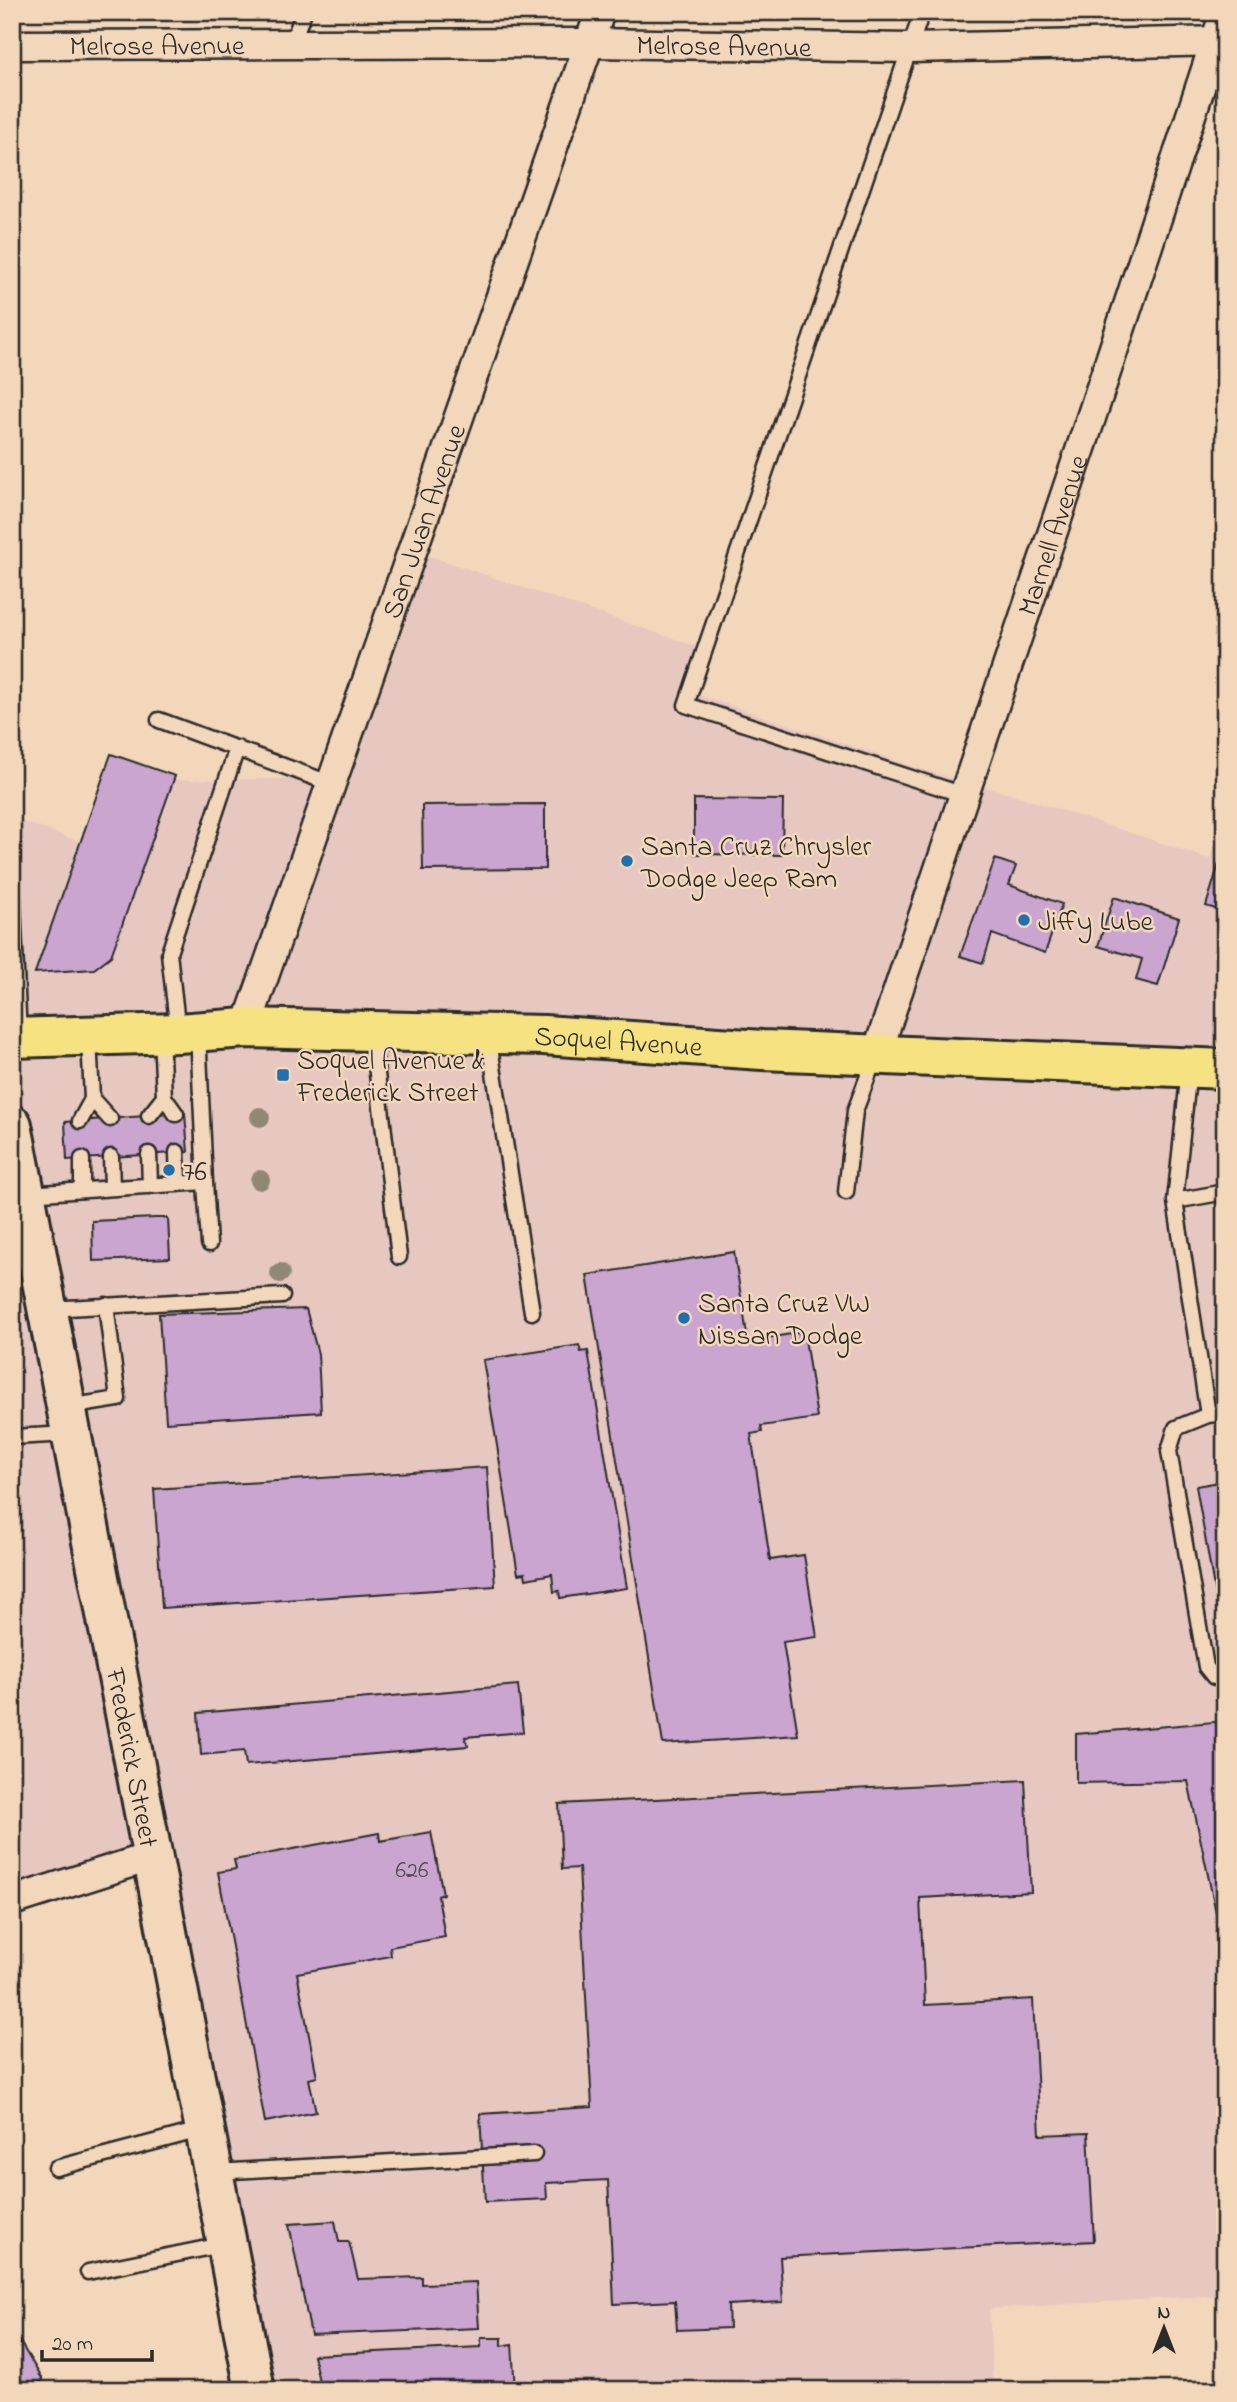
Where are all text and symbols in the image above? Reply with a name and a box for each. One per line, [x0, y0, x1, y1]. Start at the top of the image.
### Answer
street label: Melrose Avenue [69, 27, 245, 69]
street label: Melrose Avenue [636, 27, 812, 70]
street label: San Juan Avenue [373, 419, 479, 625]
street label: Marnell Avenue [1009, 450, 1101, 622]
place label: Santa Cruz Chrysler Dodge Jeep Ram [640, 828, 872, 901]
marker: Santa Cruz Chrysler Dodge Jeep Ram [619, 853, 635, 869]
place label: Jiffy Lube [1038, 903, 1153, 944]
marker: Jiffy Lube [1016, 912, 1032, 928]
street label: Soquel Avenue [534, 1018, 704, 1070]
place label: Soquel Avenue & Frederick Street [296, 1042, 485, 1115]
marker: Soquel Avenue & Frederick Street [275, 1067, 291, 1083]
place label: 76 [183, 1153, 207, 1194]
marker: 76 [161, 1162, 177, 1178]
place label: Santa Cruz VW Nissan Dodge [698, 1285, 870, 1358]
marker: Santa Cruz VW Nissan Dodge [676, 1310, 692, 1326]
street label: Frederick Street [93, 1664, 167, 1851]
house number: 626 [395, 1854, 429, 1889]
north arrow [1128, 2294, 1198, 2364]
text: N [1158, 2300, 1171, 2327]
scale bar [42, 2318, 152, 2362]
text: 20 m [52, 2330, 93, 2360]

